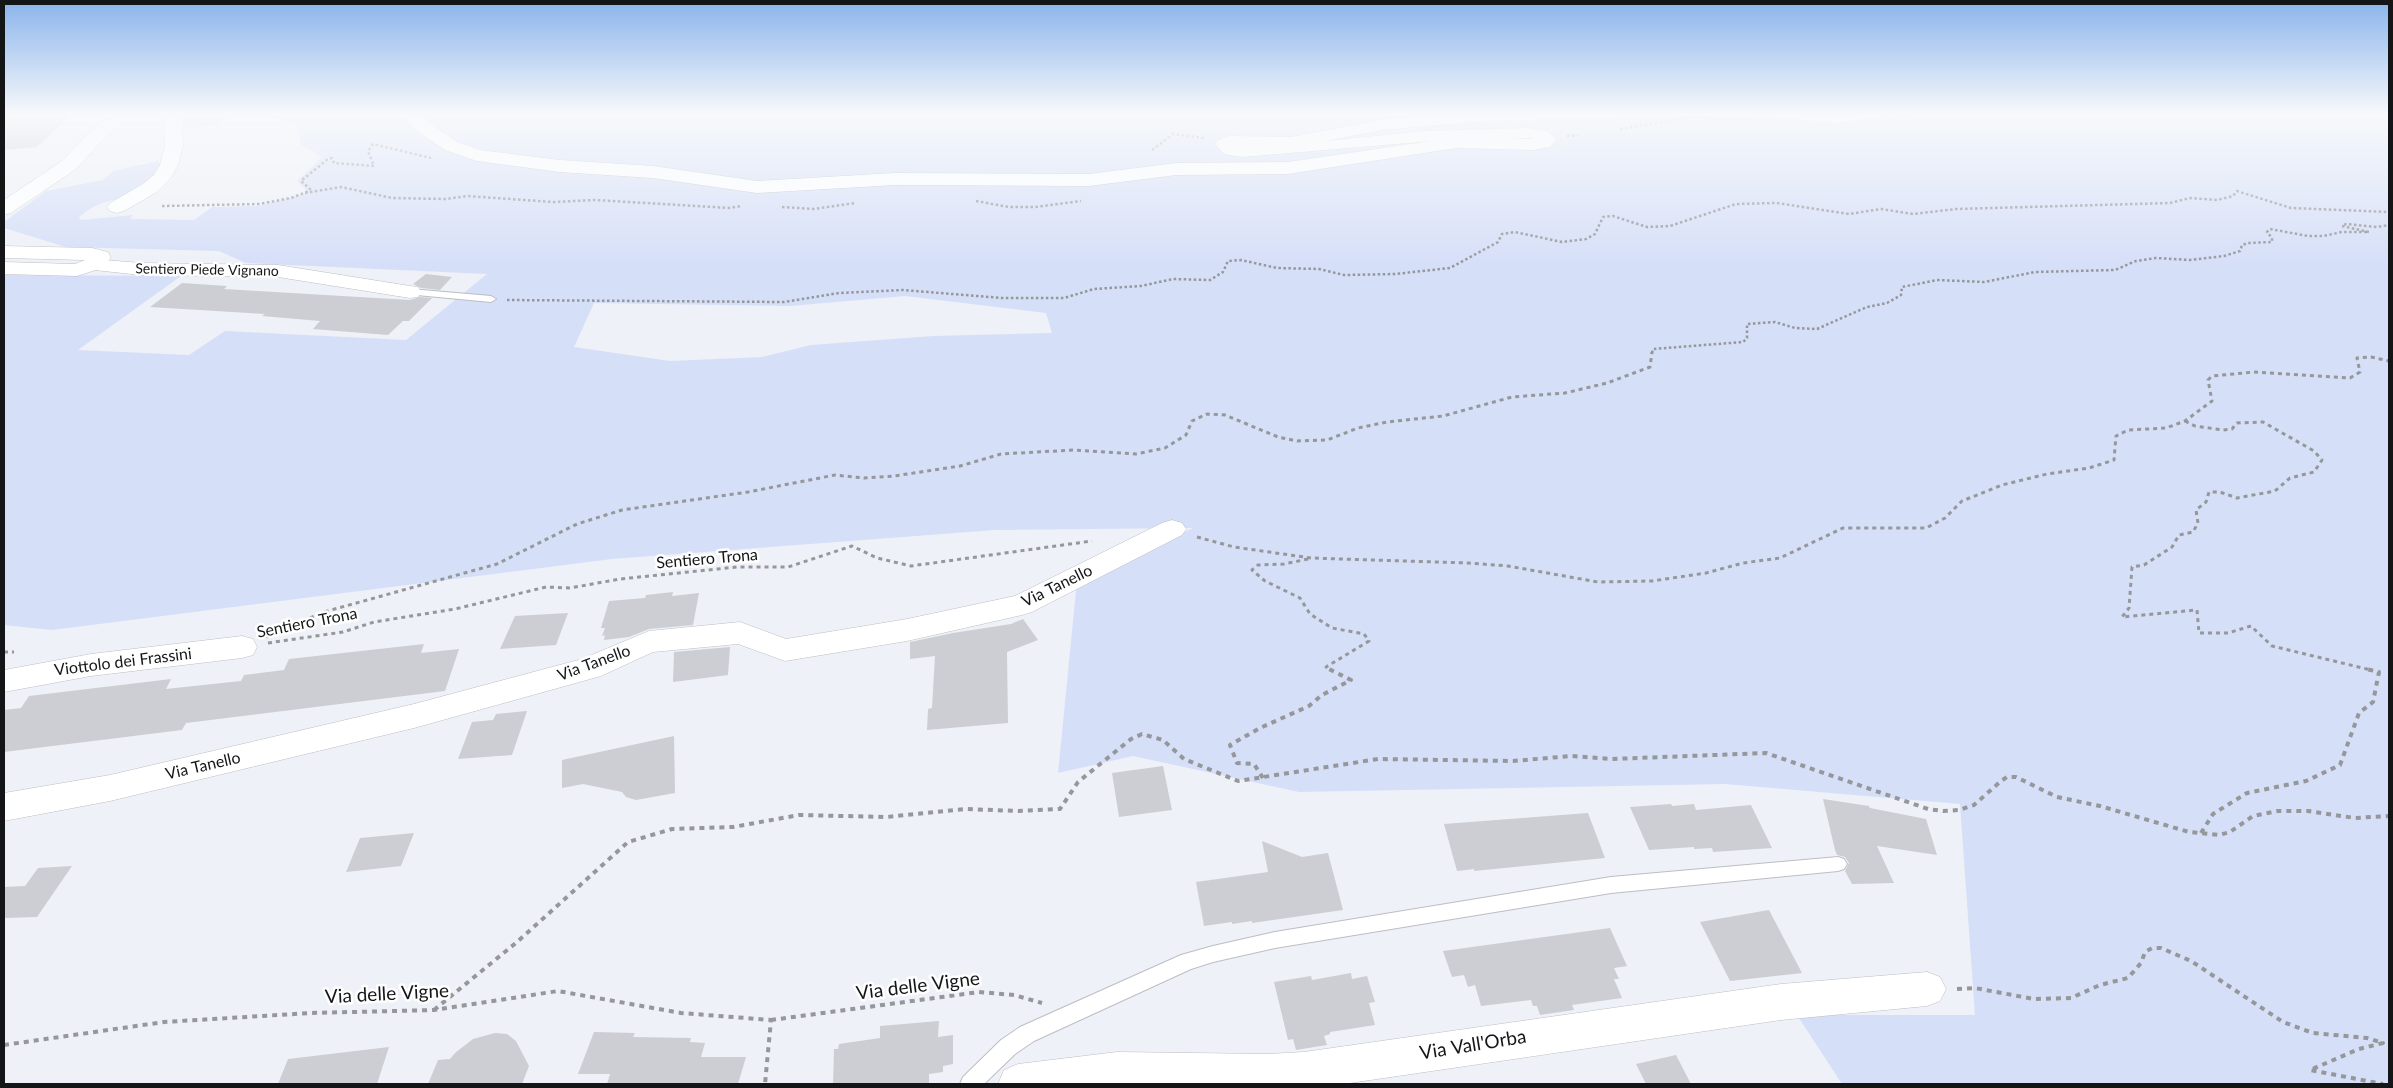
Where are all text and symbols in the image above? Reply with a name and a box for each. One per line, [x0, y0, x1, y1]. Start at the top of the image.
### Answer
street label: Sentiero Piede Vignano [135, 260, 279, 280]
street label: Sentiero Trona [655, 545, 759, 573]
street label: Via Tanello [1019, 561, 1095, 611]
street label: Sentiero Trona [255, 604, 359, 642]
street label: Via Tanello [555, 641, 633, 685]
street label: Viottolo dei Frassini [53, 644, 193, 680]
street label: Via Tanello [164, 748, 242, 784]
street label: Via delle Vigne [855, 967, 981, 1005]
street label: Via delle Vigne [324, 979, 450, 1009]
street label: Via Vall'Orba [1418, 1025, 1528, 1065]

